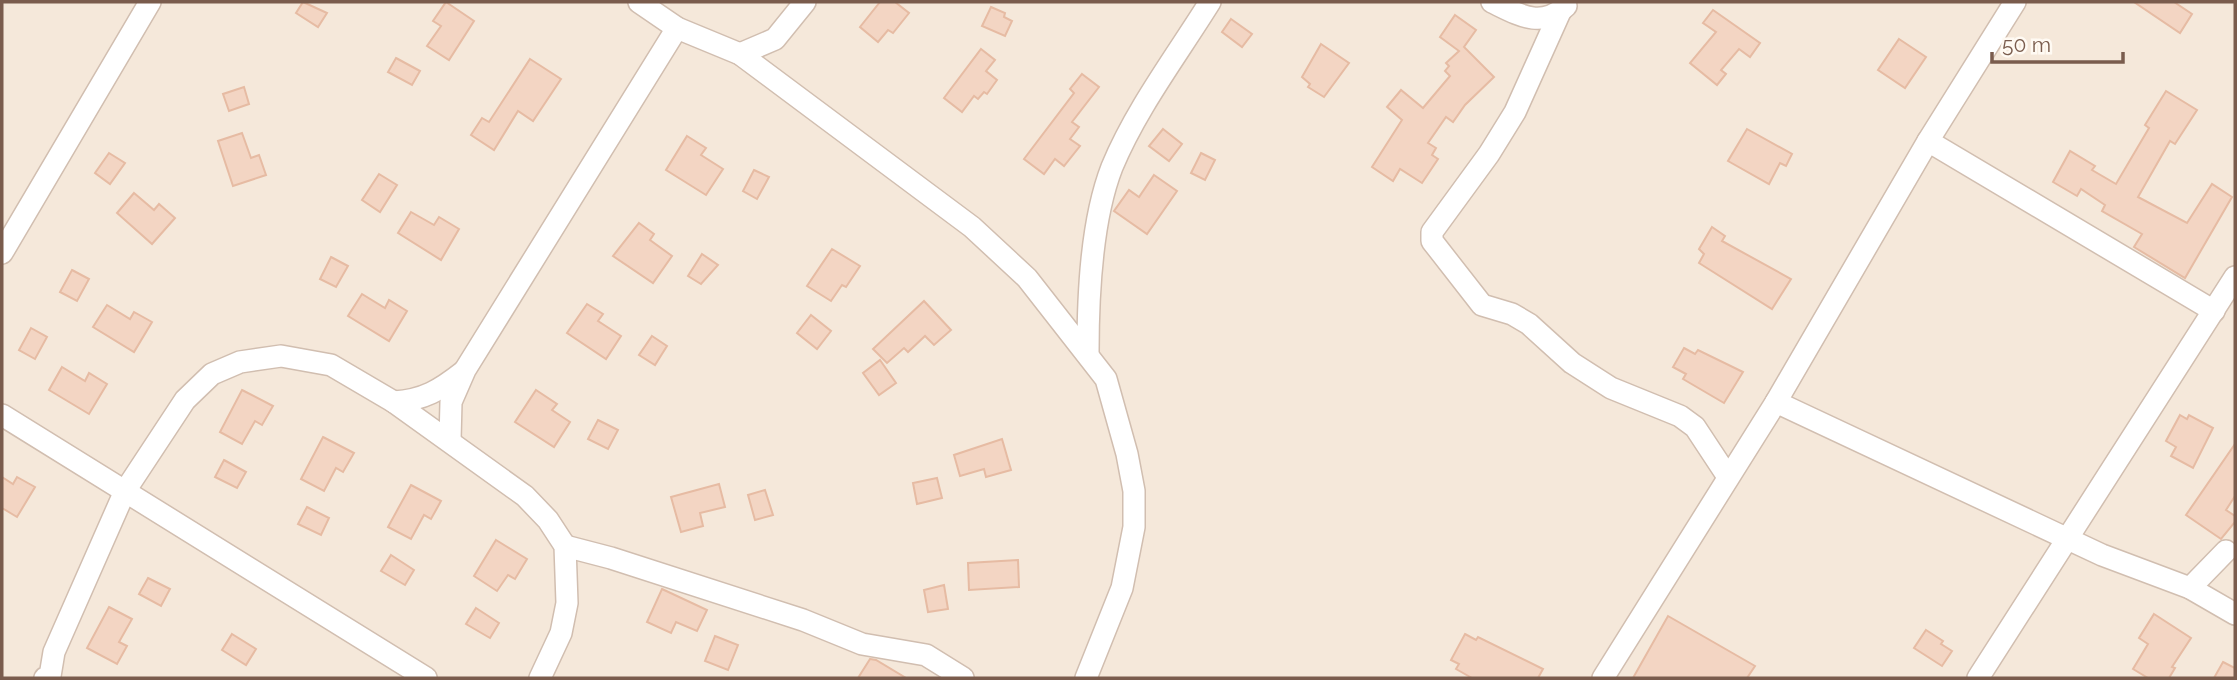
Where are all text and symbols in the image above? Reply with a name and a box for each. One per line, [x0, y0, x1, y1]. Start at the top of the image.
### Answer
scale bar [1992, 21, 2123, 65]
text: 50 m [2002, 32, 2051, 57]

